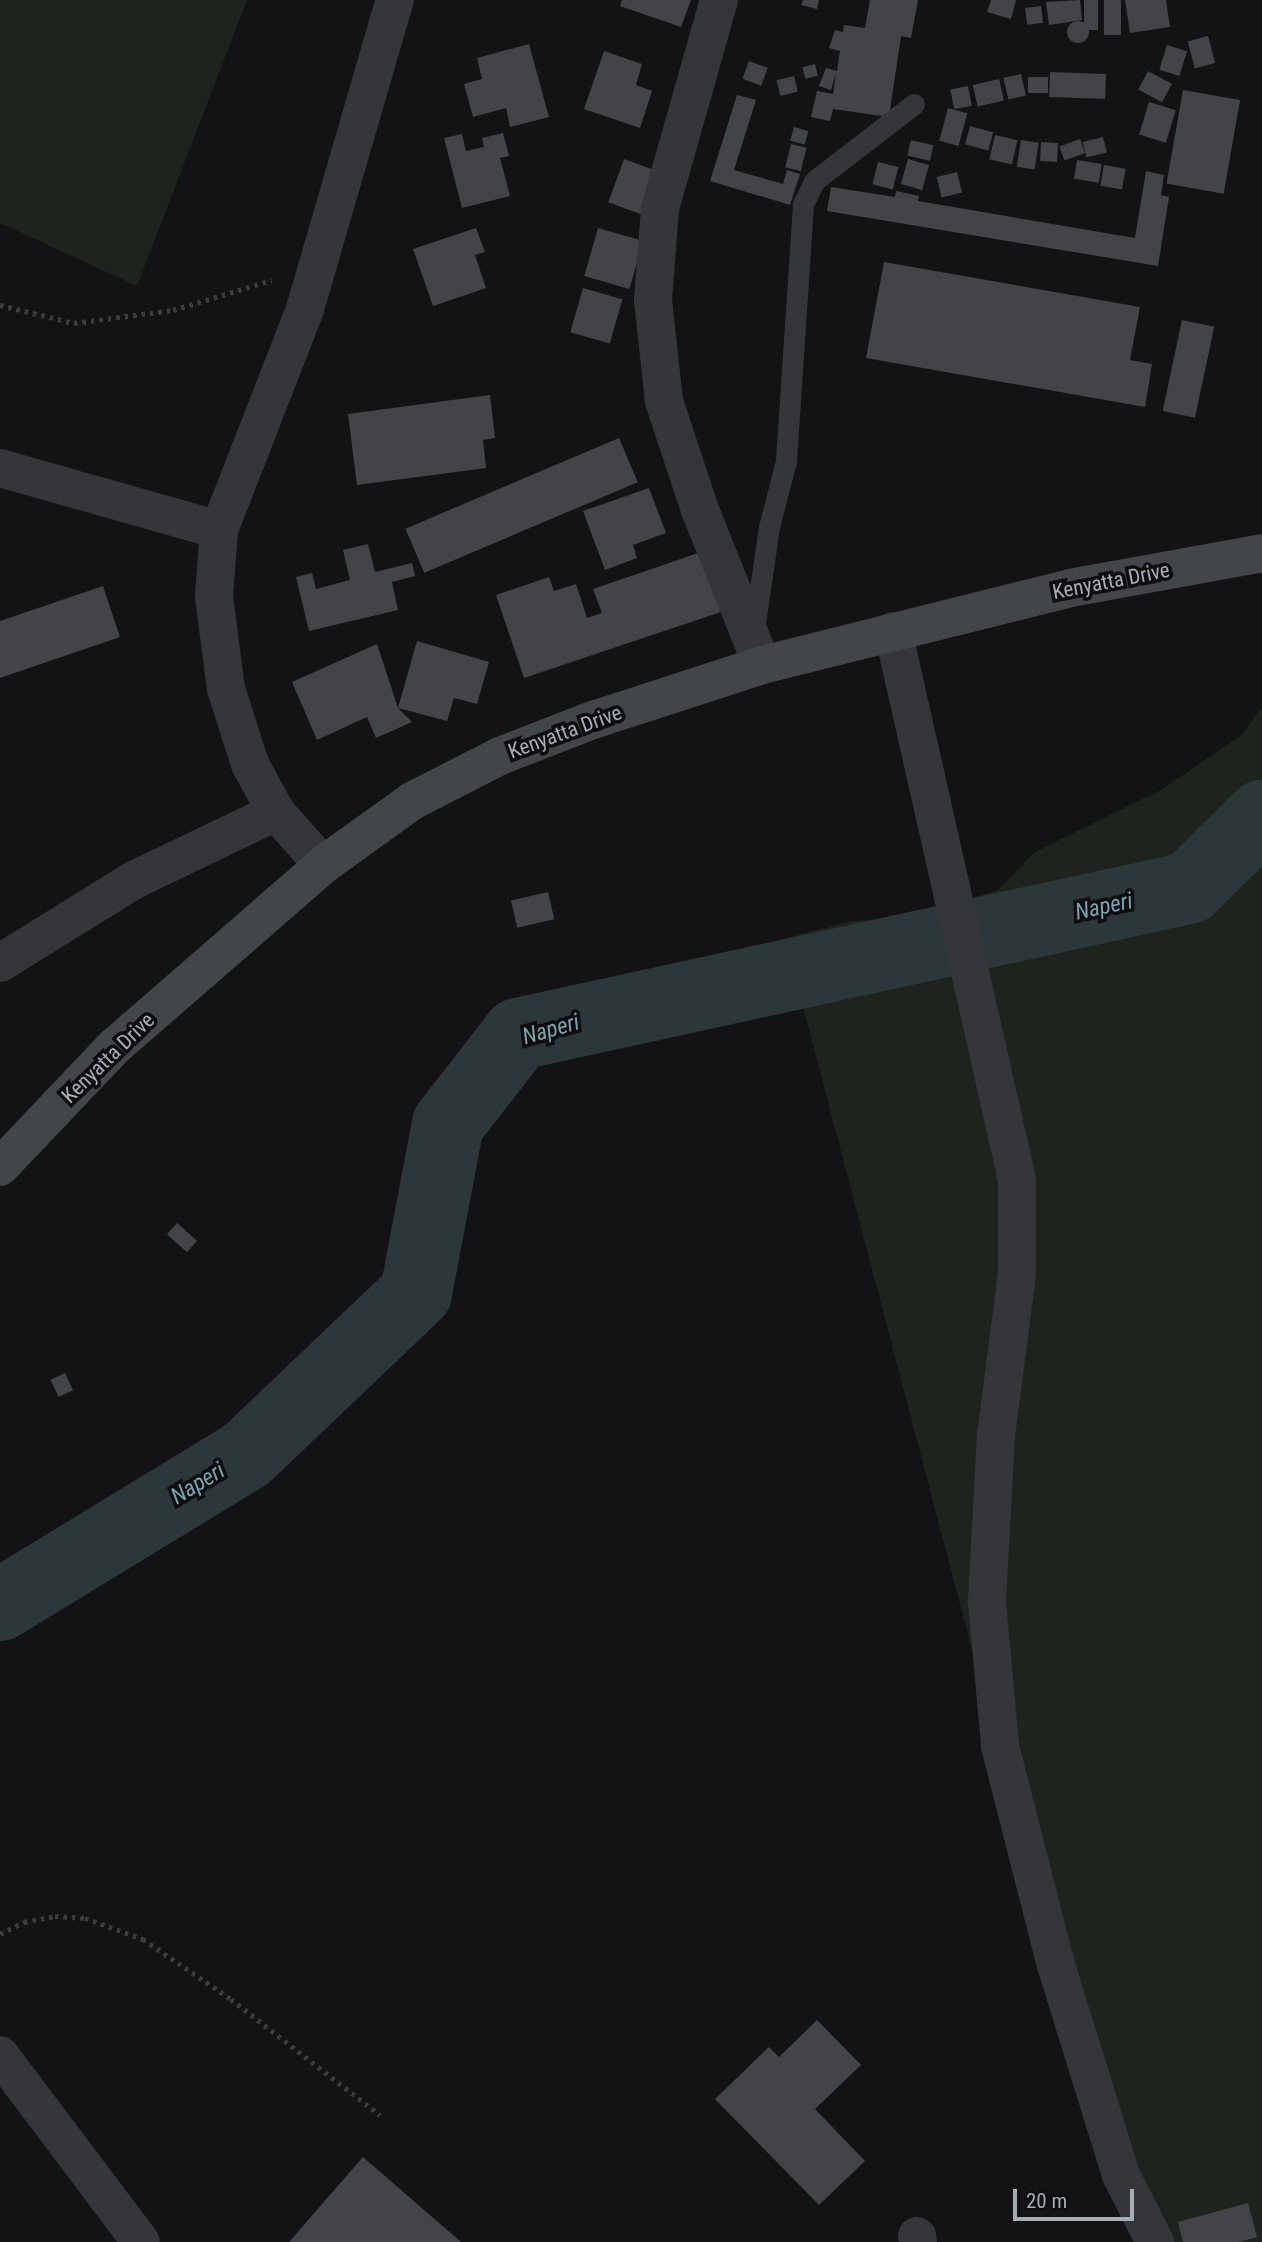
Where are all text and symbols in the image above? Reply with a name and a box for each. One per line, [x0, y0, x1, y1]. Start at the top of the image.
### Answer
street label: Kenyatta Drive [1050, 557, 1172, 605]
street label: Kenyatta Drive [505, 700, 625, 764]
water label: Naperi [1073, 887, 1135, 927]
street label: Kenyatta Drive [56, 1008, 160, 1108]
water label: Naperi [519, 1009, 583, 1051]
water label: Naperi [166, 1457, 230, 1511]
scale bar [1017, 2176, 1138, 2220]
text: 20 m [1026, 2189, 1067, 2213]

